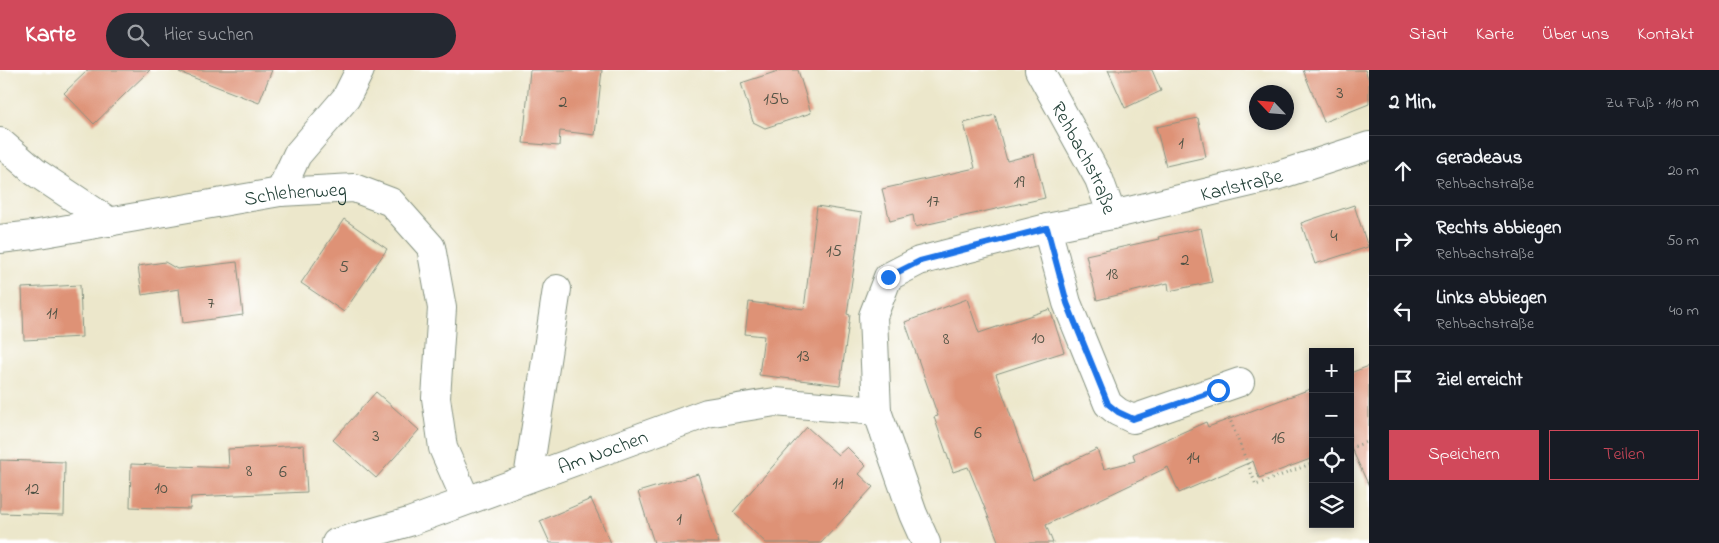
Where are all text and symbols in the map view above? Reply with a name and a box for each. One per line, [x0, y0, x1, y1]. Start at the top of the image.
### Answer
search box [106, 13, 456, 58]
text: Karte [25, 18, 76, 53]
icon: search [124, 21, 152, 49]
text: Hier suchen [164, 22, 253, 49]
text: Start [1409, 22, 1448, 48]
text: Karte [1476, 22, 1514, 48]
text: Über uns [1542, 22, 1609, 48]
text: Kontakt [1637, 22, 1694, 48]
house number: 3 [1336, 81, 1344, 107]
north arrow [1249, 85, 1294, 130]
house number: 15b [763, 87, 789, 113]
text: 2 Min. [1389, 88, 1436, 118]
house number: 2 [559, 90, 568, 116]
text: Zu Fuß · 110 m [1605, 91, 1699, 115]
street label: Rehbachstraße [1042, 97, 1122, 219]
house number: 1 [1178, 131, 1184, 157]
text: Geradeaus [1436, 145, 1523, 172]
icon: ahead [1389, 157, 1417, 185]
text: 20 m [1668, 159, 1699, 183]
street label: Karlstraße [1198, 163, 1287, 210]
house number: 19 [1013, 170, 1025, 196]
text: Rehbachstraße [1436, 172, 1534, 196]
street label: Schlehenweg [242, 176, 347, 215]
house number: 17 [926, 189, 940, 215]
text: Rechts abbiegen [1436, 215, 1561, 242]
house number: 4 [1330, 224, 1338, 250]
icon: right [1389, 227, 1417, 255]
text: 50 m [1667, 229, 1699, 253]
house number: 15 [826, 239, 842, 265]
text: Rehbachstraße [1436, 242, 1534, 266]
house number: 2 [1181, 248, 1190, 274]
house number: 5 [339, 255, 349, 281]
house number: 18 [1106, 262, 1118, 288]
route end [877, 266, 900, 289]
text: Links abbiegen [1436, 285, 1547, 312]
house number: 7 [207, 291, 215, 317]
icon: left [1389, 297, 1417, 325]
text: 40 m [1669, 299, 1699, 323]
house number: 11 [46, 301, 58, 327]
text: Rehbachstraße [1436, 312, 1534, 336]
house number: 10 [1031, 326, 1045, 352]
house number: 8 [943, 327, 950, 353]
house number: 13 [796, 344, 810, 370]
map controls [1309, 348, 1354, 528]
button: + [1309, 348, 1354, 393]
icon: arrive [1389, 367, 1417, 395]
text: Ziel erreicht [1436, 367, 1523, 394]
route start [1207, 379, 1230, 402]
button: − [1309, 393, 1354, 438]
house number: 6 [974, 421, 982, 447]
house number: 3 [372, 424, 380, 450]
street label: Am Nochen [554, 424, 653, 483]
house number: 16 [1271, 426, 1285, 452]
button: Speichern [1389, 430, 1539, 480]
button: Teilen [1549, 430, 1699, 480]
button: locate [1309, 438, 1354, 483]
house number: 14 [1186, 446, 1200, 472]
house number: 8 [246, 459, 253, 485]
house number: 6 [279, 460, 287, 486]
house number: 11 [832, 471, 844, 497]
house number: 10 [154, 476, 168, 502]
house number: 12 [25, 477, 39, 503]
button: layers [1309, 483, 1354, 528]
house number: 1 [676, 507, 682, 533]

